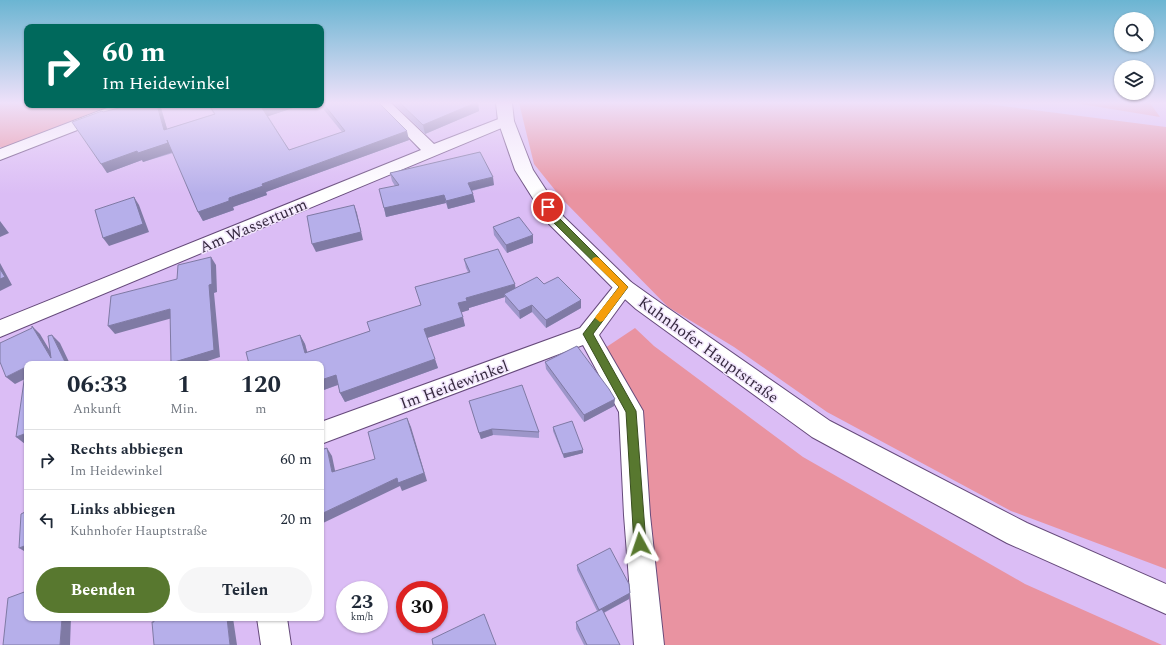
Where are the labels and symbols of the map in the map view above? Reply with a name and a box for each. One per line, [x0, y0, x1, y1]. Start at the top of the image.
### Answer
pin [531, 190, 565, 224]
street label: Am Wasserturm [196, 192, 311, 260]
street label: Kuhnhofer Hauptstraße [633, 290, 784, 409]
street label: Im Heidewinkel [397, 354, 512, 416]
position arrow [619, 523, 661, 565]
speed limit sign: 30 [396, 581, 448, 633]

